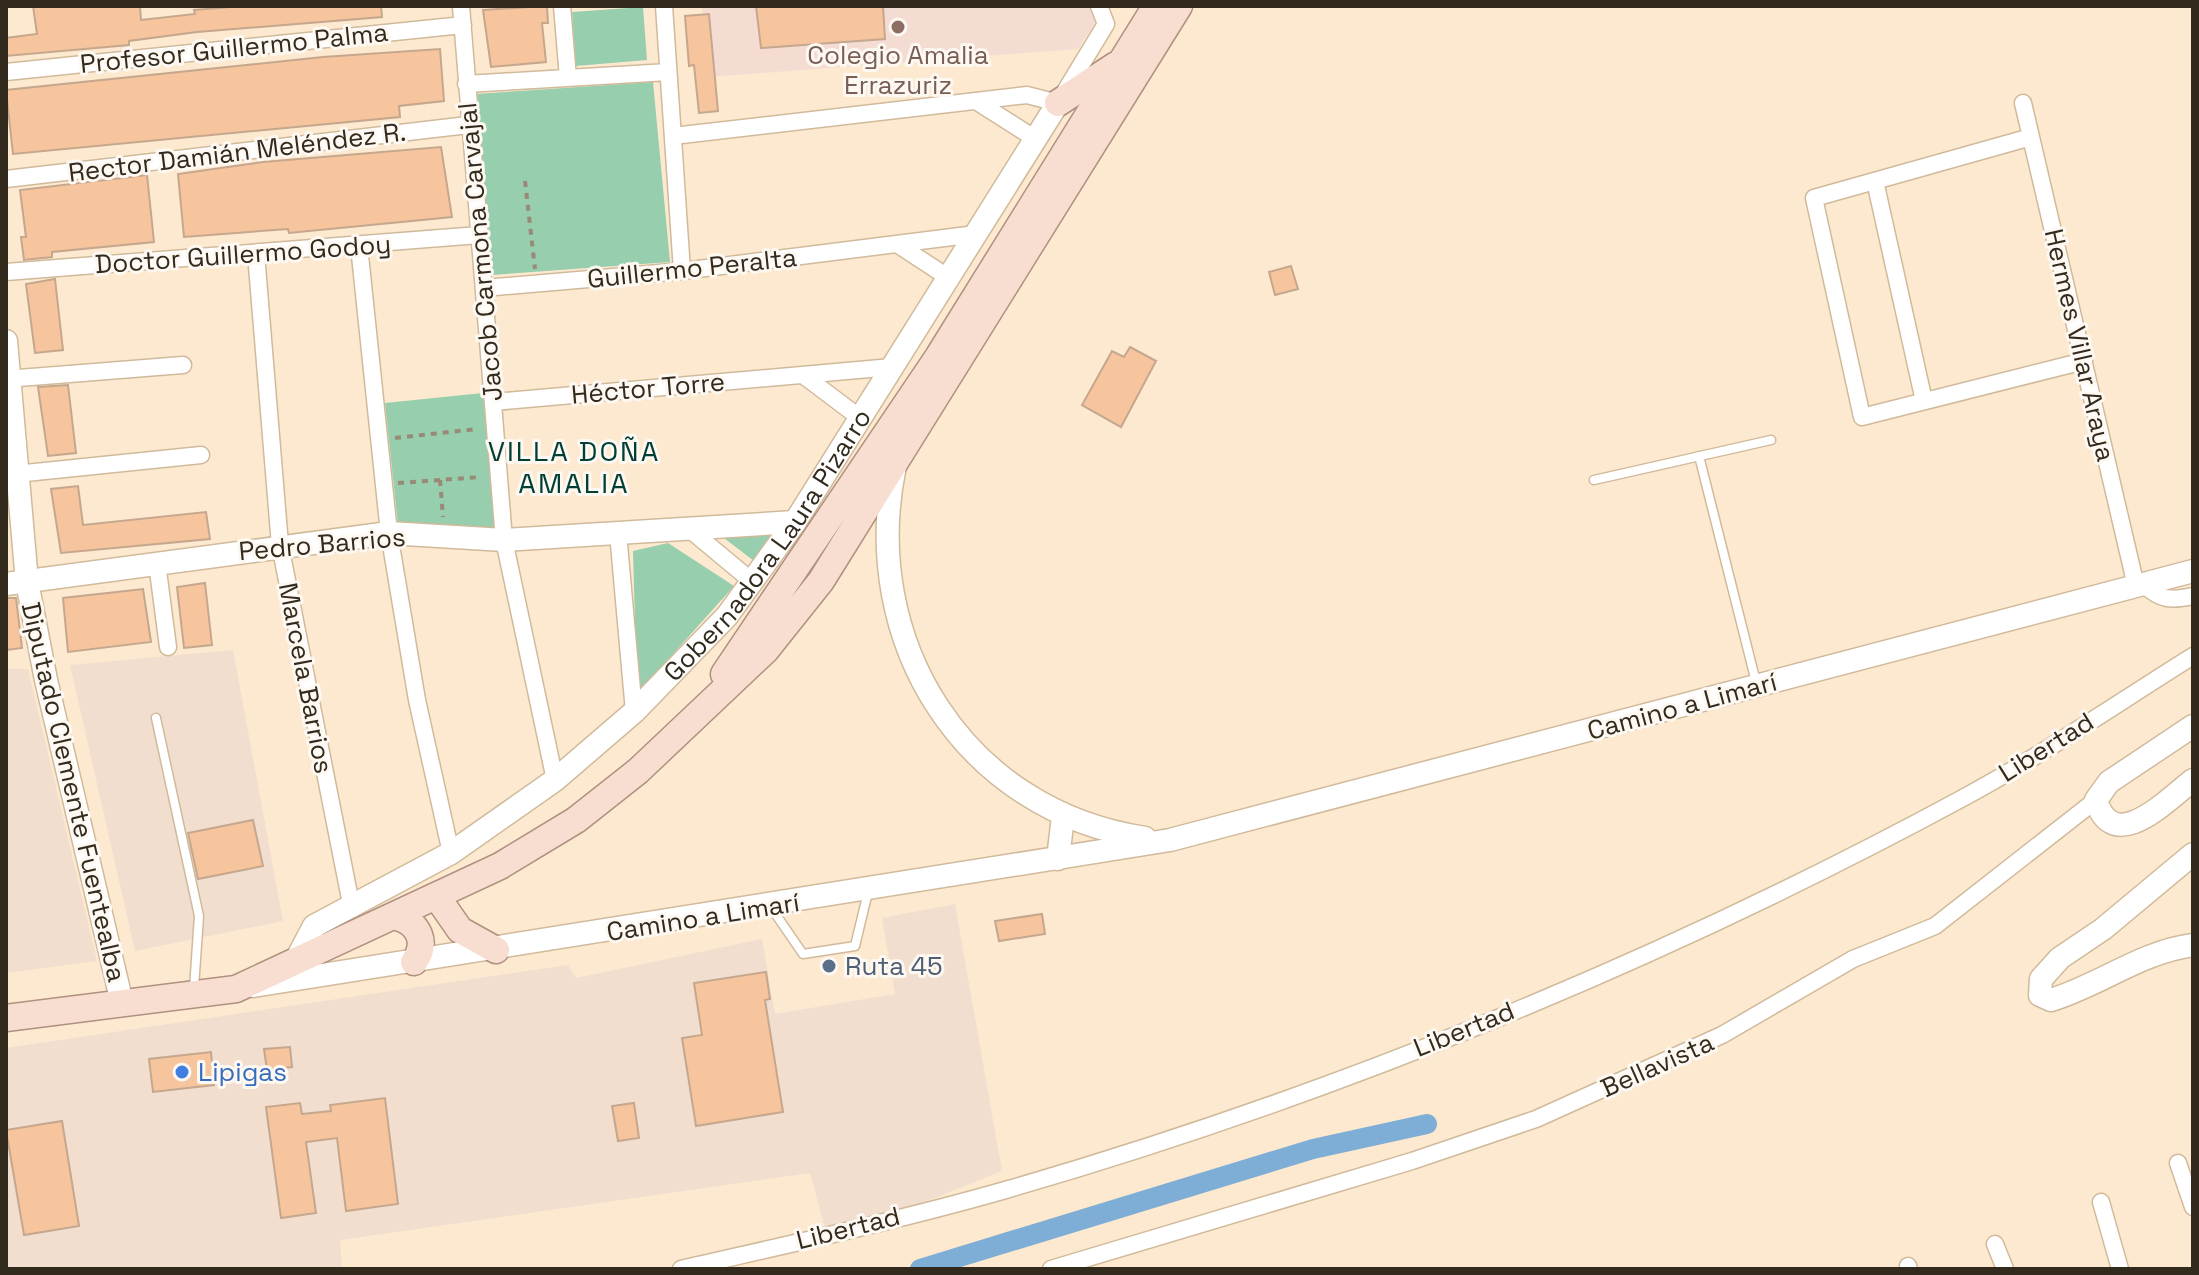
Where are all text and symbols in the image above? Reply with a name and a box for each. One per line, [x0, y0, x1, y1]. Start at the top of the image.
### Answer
street label: Profesor Guillermo Palma [78, 15, 390, 81]
marker: Colegio Amalia Errazuriz [889, 18, 907, 36]
place label: Colegio Amalia Errazuriz [807, 38, 989, 102]
street label: Jacob Carmona Carvajal [450, 101, 510, 403]
street label: Rector Damián Meléndez R. [66, 114, 408, 190]
street label: Hermes Villar Araya [2037, 225, 2123, 465]
street label: Doctor Guillermo Godoy [94, 227, 392, 281]
street label: Guillermo Peralta [585, 240, 799, 296]
street label: Héctor Torre [570, 364, 726, 412]
street label: Gobernadora Laura Pizarro [656, 402, 879, 688]
district label: VILLA DOÑA AMALIA [488, 433, 660, 501]
street label: Pedro Barrios [237, 520, 407, 568]
street label: Marcela Barrios [271, 580, 341, 776]
street label: Diputado Clemente Fuentealba [14, 599, 134, 985]
street label: Camino a Limarí [1584, 664, 1781, 748]
street label: Libertad [1992, 705, 2100, 789]
street label: Camino a Limarí [604, 885, 802, 949]
place label: Ruta 45 [845, 949, 943, 983]
marker: Ruta 45 [820, 957, 838, 975]
street label: Libertad [1409, 993, 1519, 1065]
street label: Bellavista [1595, 1025, 1719, 1105]
place label: Lipigas [198, 1055, 287, 1089]
marker: Lipigas [173, 1063, 191, 1081]
street label: Libertad [793, 1199, 903, 1257]

